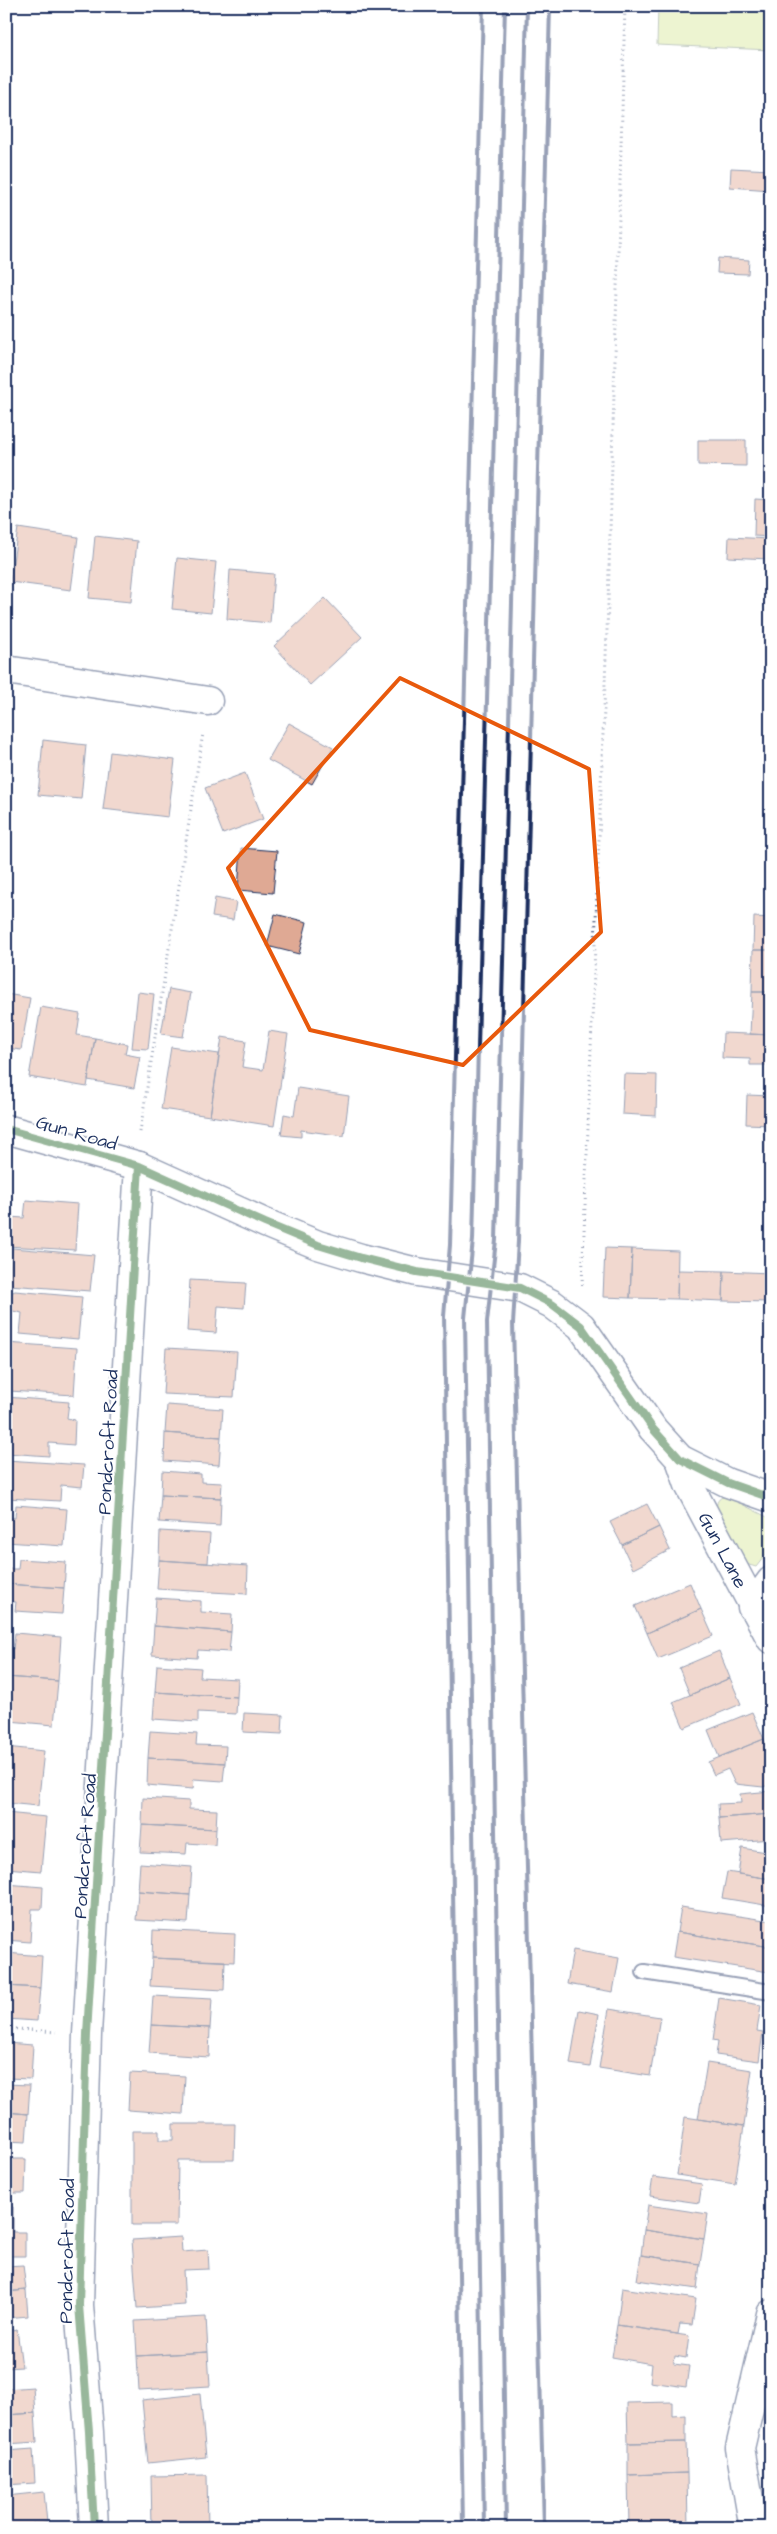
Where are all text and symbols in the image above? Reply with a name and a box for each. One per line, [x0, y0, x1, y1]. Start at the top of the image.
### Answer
street label: Gun Road [33, 1109, 121, 1158]
street label: Pondcroft Road [91, 1368, 126, 1515]
street label: Gun Lane [691, 1508, 754, 1593]
street label: Pondcroft Road [67, 1772, 104, 1920]
street label: Pondcroft Road [53, 2178, 82, 2324]

